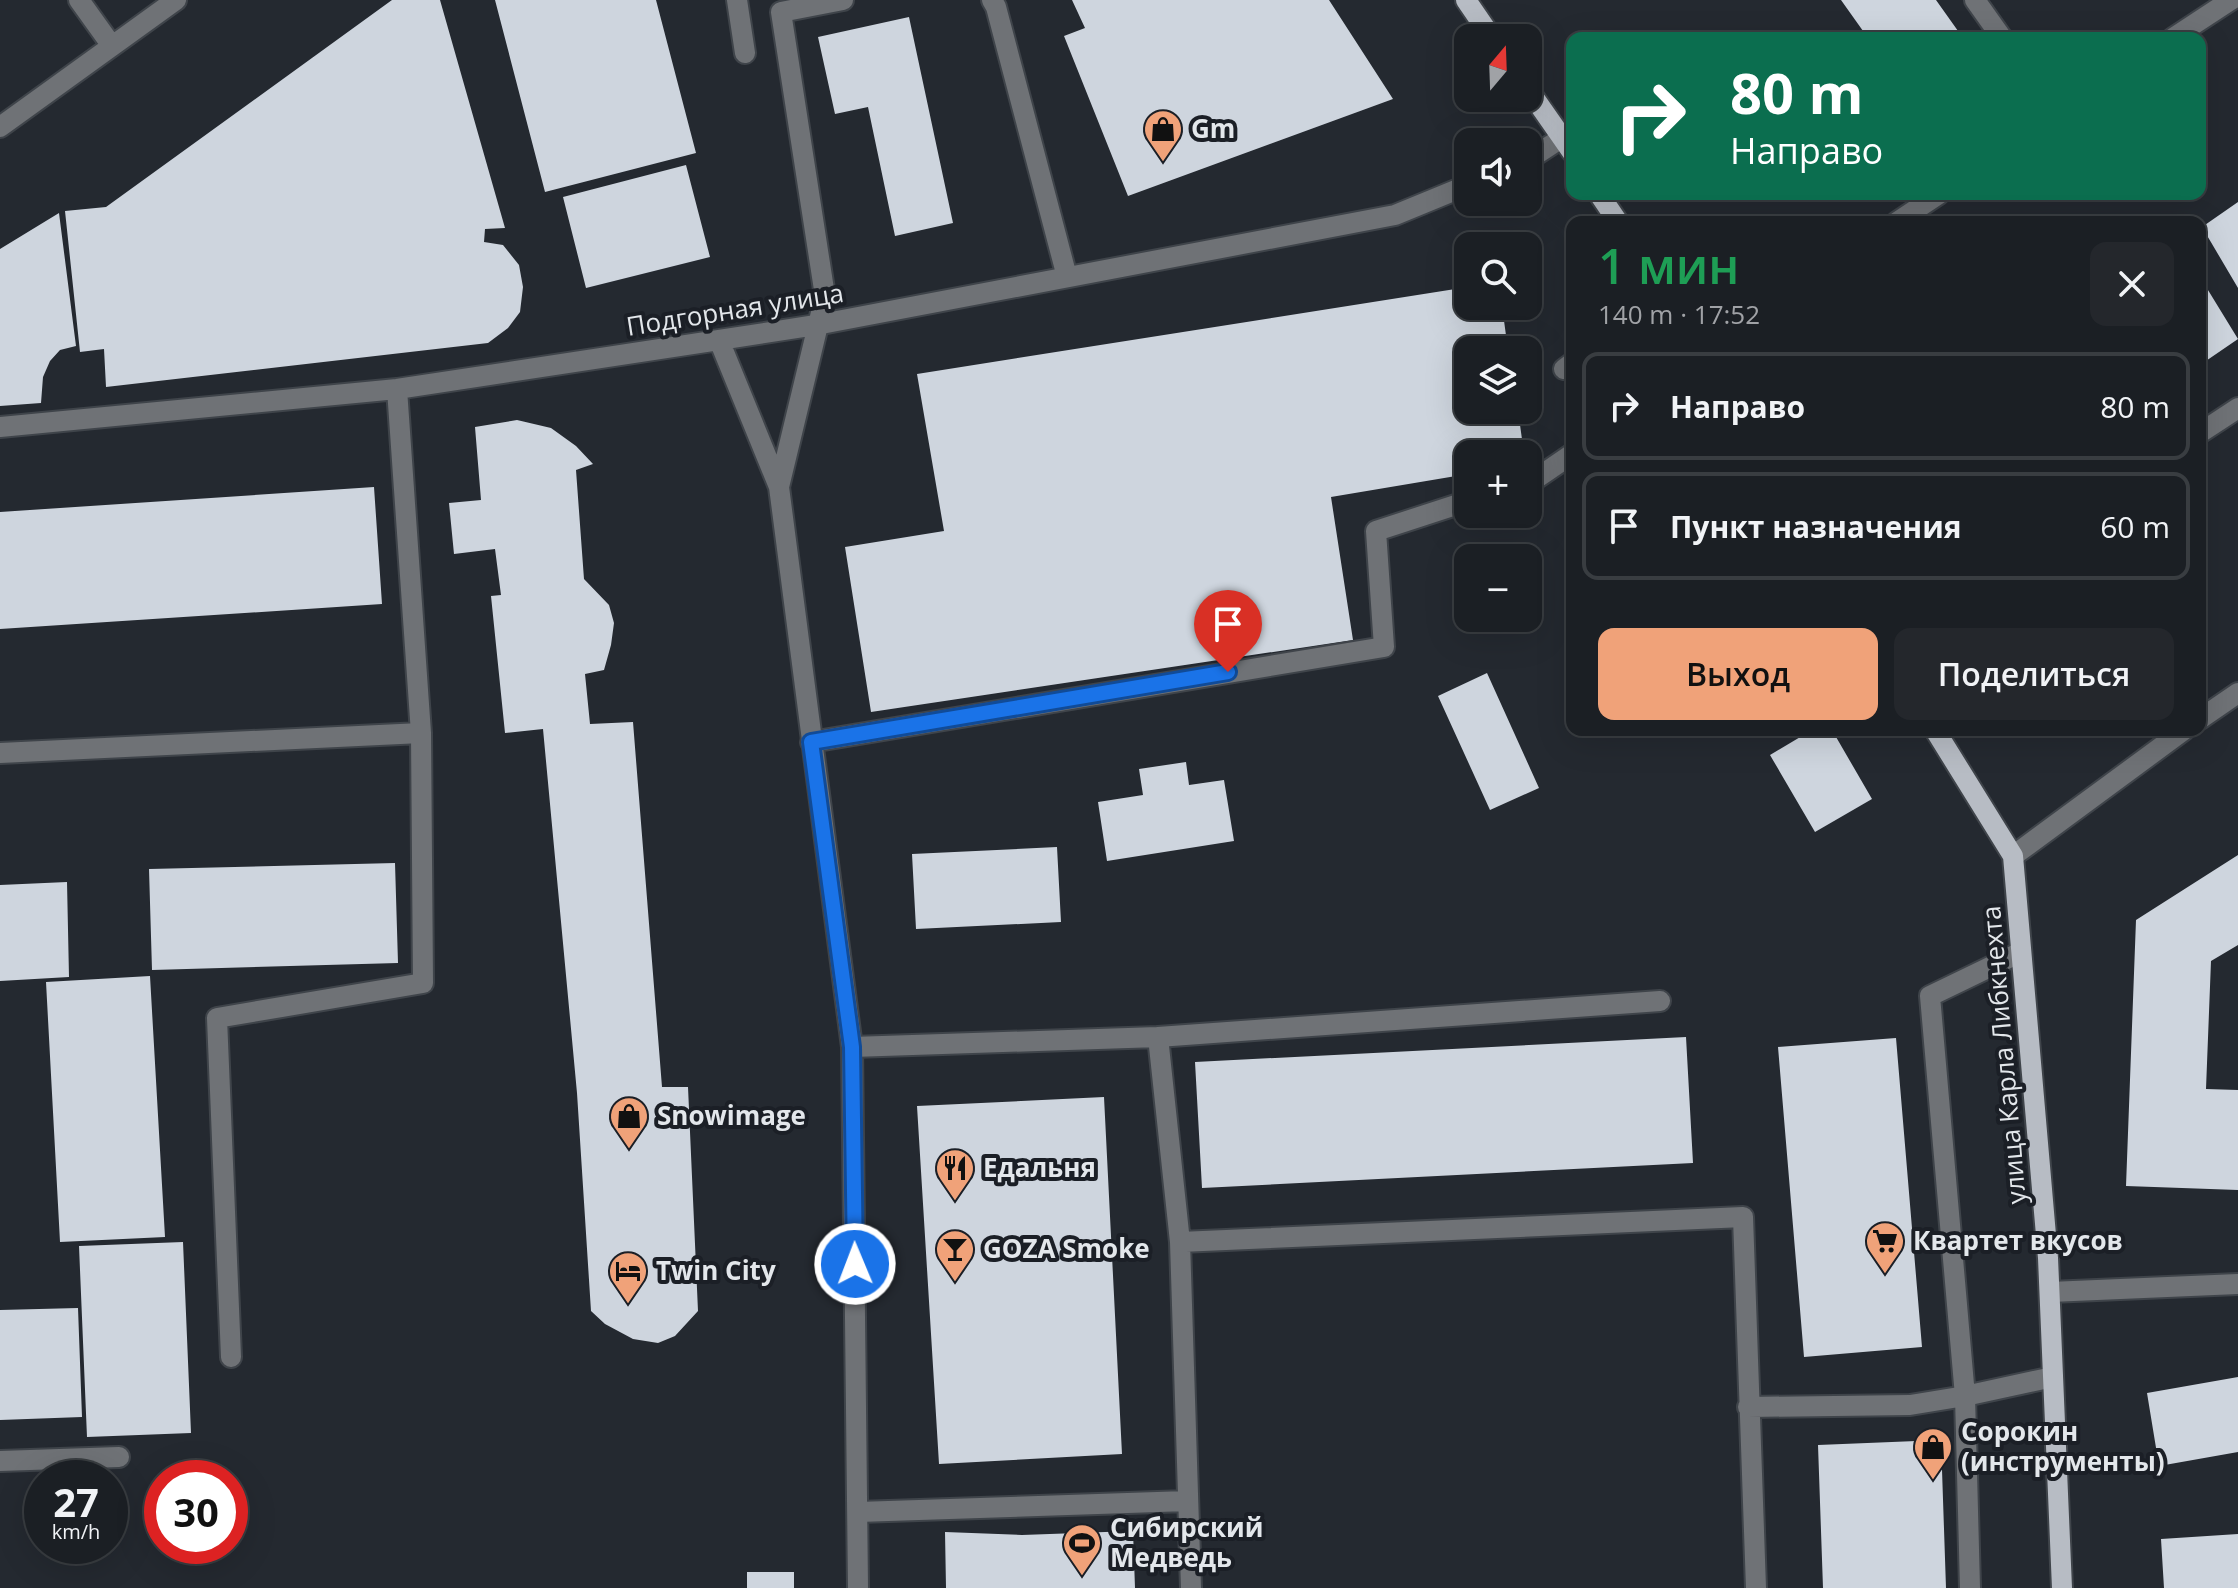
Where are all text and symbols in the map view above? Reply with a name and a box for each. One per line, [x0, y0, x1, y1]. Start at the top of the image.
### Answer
north arrow [1454, 24, 1542, 112]
map controls [1454, 24, 1542, 632]
text: 80 m [1730, 54, 1864, 130]
icon: right [1598, 64, 1702, 168]
shop icon: Gm [1142, 108, 1184, 163]
place label: Gm [1191, 110, 1235, 146]
text: Направо [1730, 126, 1883, 175]
button: sound [1454, 128, 1542, 216]
button: search [1454, 232, 1542, 320]
text: 1 мин [1598, 233, 1739, 298]
button: close [2090, 242, 2174, 326]
street label: Подгорная улица [624, 274, 846, 344]
text: 140 m · 17:52 [1598, 296, 1760, 332]
button: layers [1454, 336, 1542, 424]
icon: right [1602, 384, 1646, 428]
text: Направо [1670, 386, 1805, 427]
text: 80 m [2100, 386, 2170, 427]
button: + [1454, 440, 1542, 528]
icon: arrive [1602, 504, 1646, 548]
text: Пункт назначения [1670, 506, 1962, 547]
text: 60 m [2100, 506, 2170, 547]
button: − [1454, 544, 1542, 632]
pin [1194, 590, 1262, 672]
icon: arrive [1206, 602, 1250, 646]
button: Выход [1598, 628, 1878, 720]
button: Поделиться [1894, 628, 2174, 720]
street label: улица Карла Либкнехта [1972, 904, 2034, 1206]
shop icon: Snowimage [608, 1095, 650, 1150]
place label: Snowimage [657, 1097, 806, 1133]
restaurant icon: Едальня [934, 1147, 976, 1202]
place label: Едальня [983, 1149, 1096, 1185]
supermarket icon: Квартет вкусов [1864, 1220, 1906, 1275]
position arrow [813, 1222, 897, 1306]
place label: Квартет вкусов [1913, 1222, 2123, 1258]
bar icon: GOZA Smoke [934, 1228, 976, 1283]
place label: GOZA Smoke [983, 1230, 1150, 1266]
hotel icon: Twin Сity [607, 1250, 649, 1305]
place label: Twin Сity [656, 1252, 776, 1288]
place label: Сорокин (инструменты) [1961, 1413, 2165, 1479]
shop icon: Сорокин (инструменты) [1912, 1426, 1954, 1481]
speed limit sign: 30 [144, 1460, 248, 1564]
text: 27 [53, 1474, 99, 1529]
place label: Сибирский Медведь [1110, 1509, 1264, 1575]
text: km/h [52, 1518, 100, 1545]
sports icon: Сибирский Медведь [1061, 1522, 1103, 1577]

